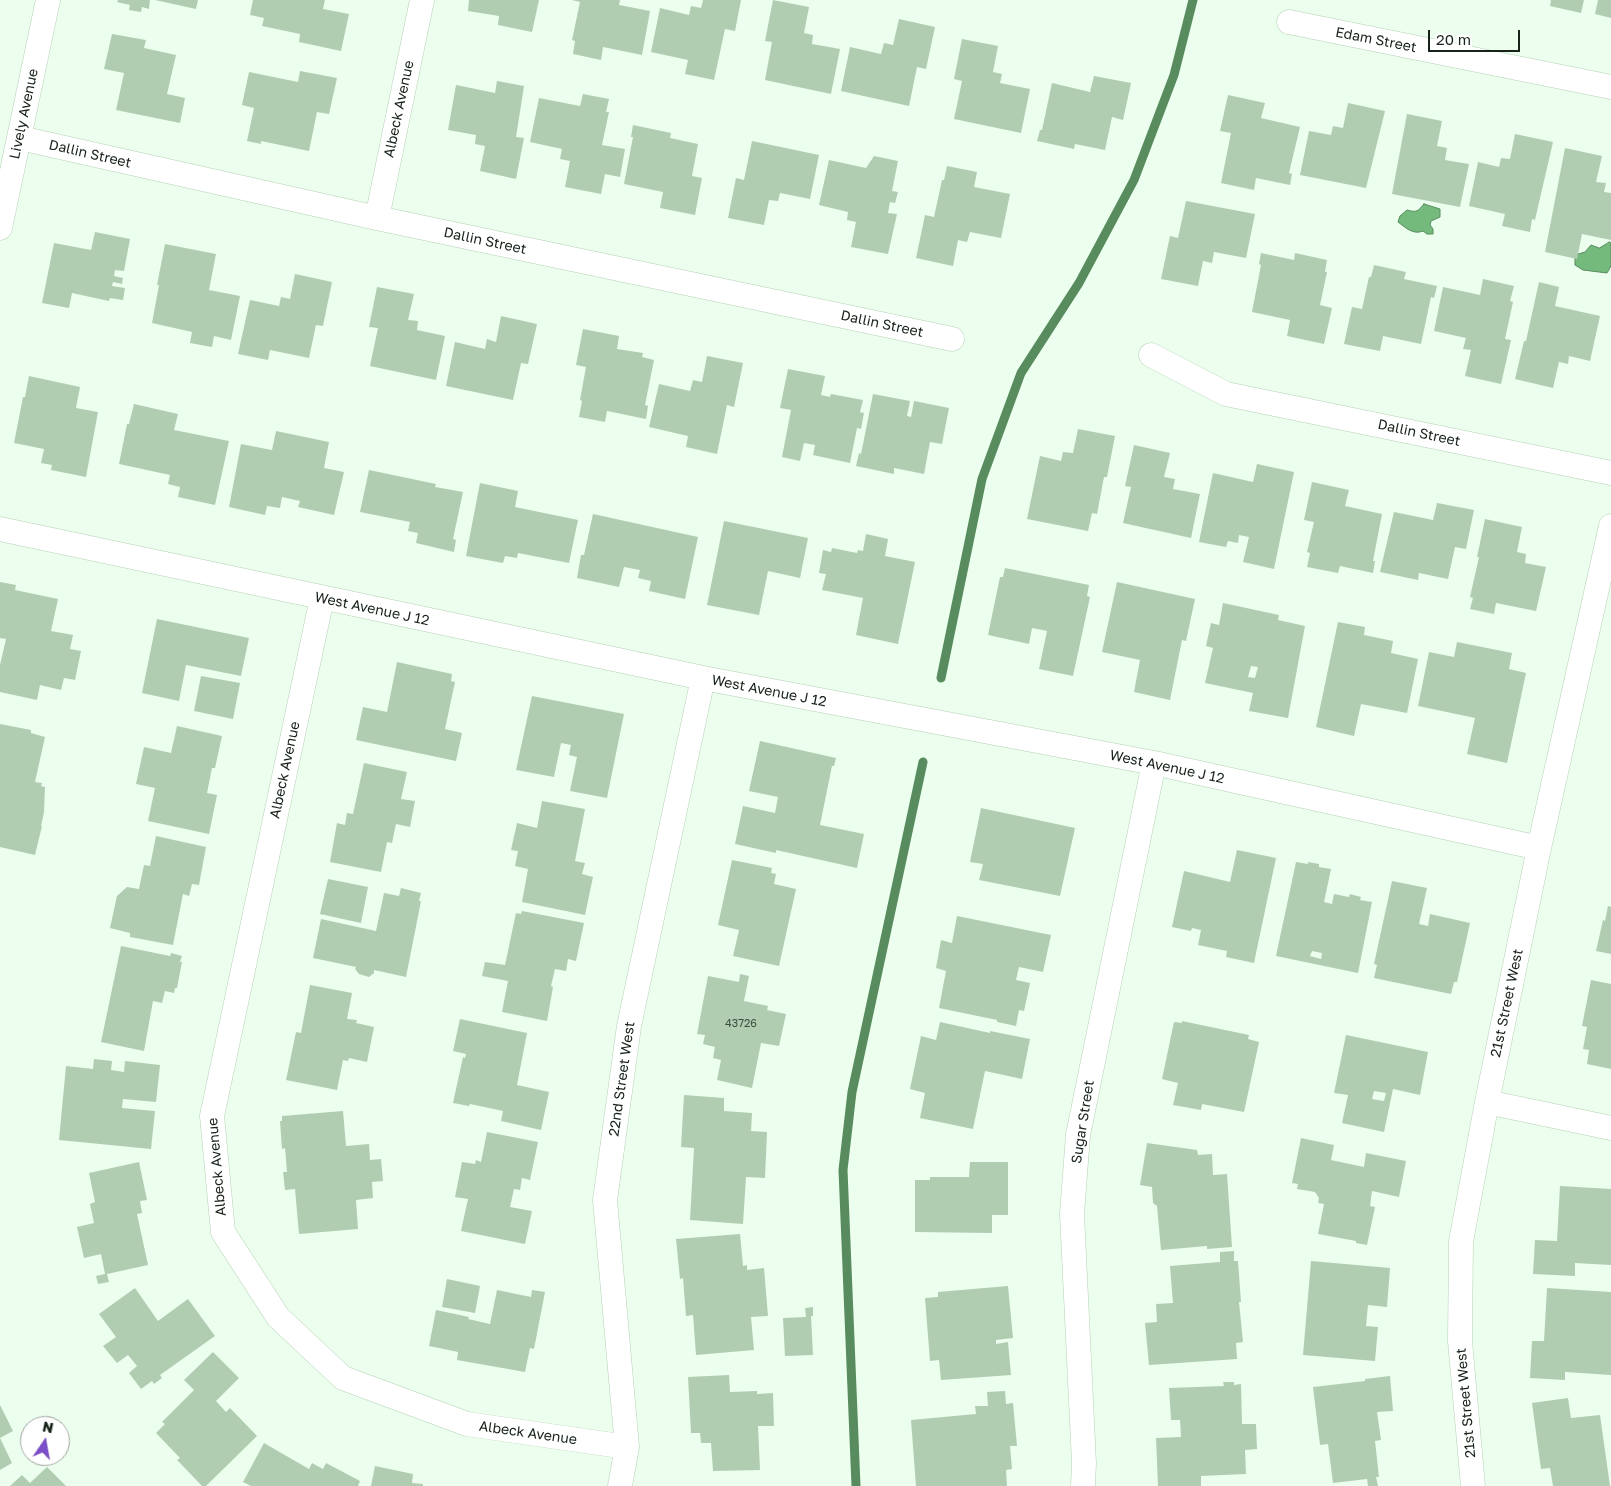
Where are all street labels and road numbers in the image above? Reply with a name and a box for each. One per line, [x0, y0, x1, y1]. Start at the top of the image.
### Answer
street label: Edam Street [1334, 24, 1418, 56]
street label: Albeck Avenue [381, 59, 417, 159]
street label: Lively Avenue [6, 67, 42, 161]
street label: Dallin Street [47, 136, 133, 172]
street label: Dallin Street [442, 224, 528, 258]
street label: Dallin Street [839, 307, 925, 341]
street label: Dallin Street [1376, 416, 1462, 450]
street label: West Avenue J 12 [313, 589, 431, 629]
street label: West Avenue J 12 [710, 672, 828, 710]
street label: Albeck Avenue [267, 720, 303, 820]
street label: West Avenue J 12 [1108, 747, 1226, 787]
street label: 21st Street West [1487, 947, 1527, 1059]
street label: 22nd Street West [606, 1020, 638, 1138]
street label: Sugar Street [1068, 1079, 1098, 1165]
street label: Albeck Avenue [204, 1117, 230, 1217]
street label: 21st Street West [1453, 1347, 1479, 1459]
street label: Albeck Avenue [478, 1418, 578, 1448]

